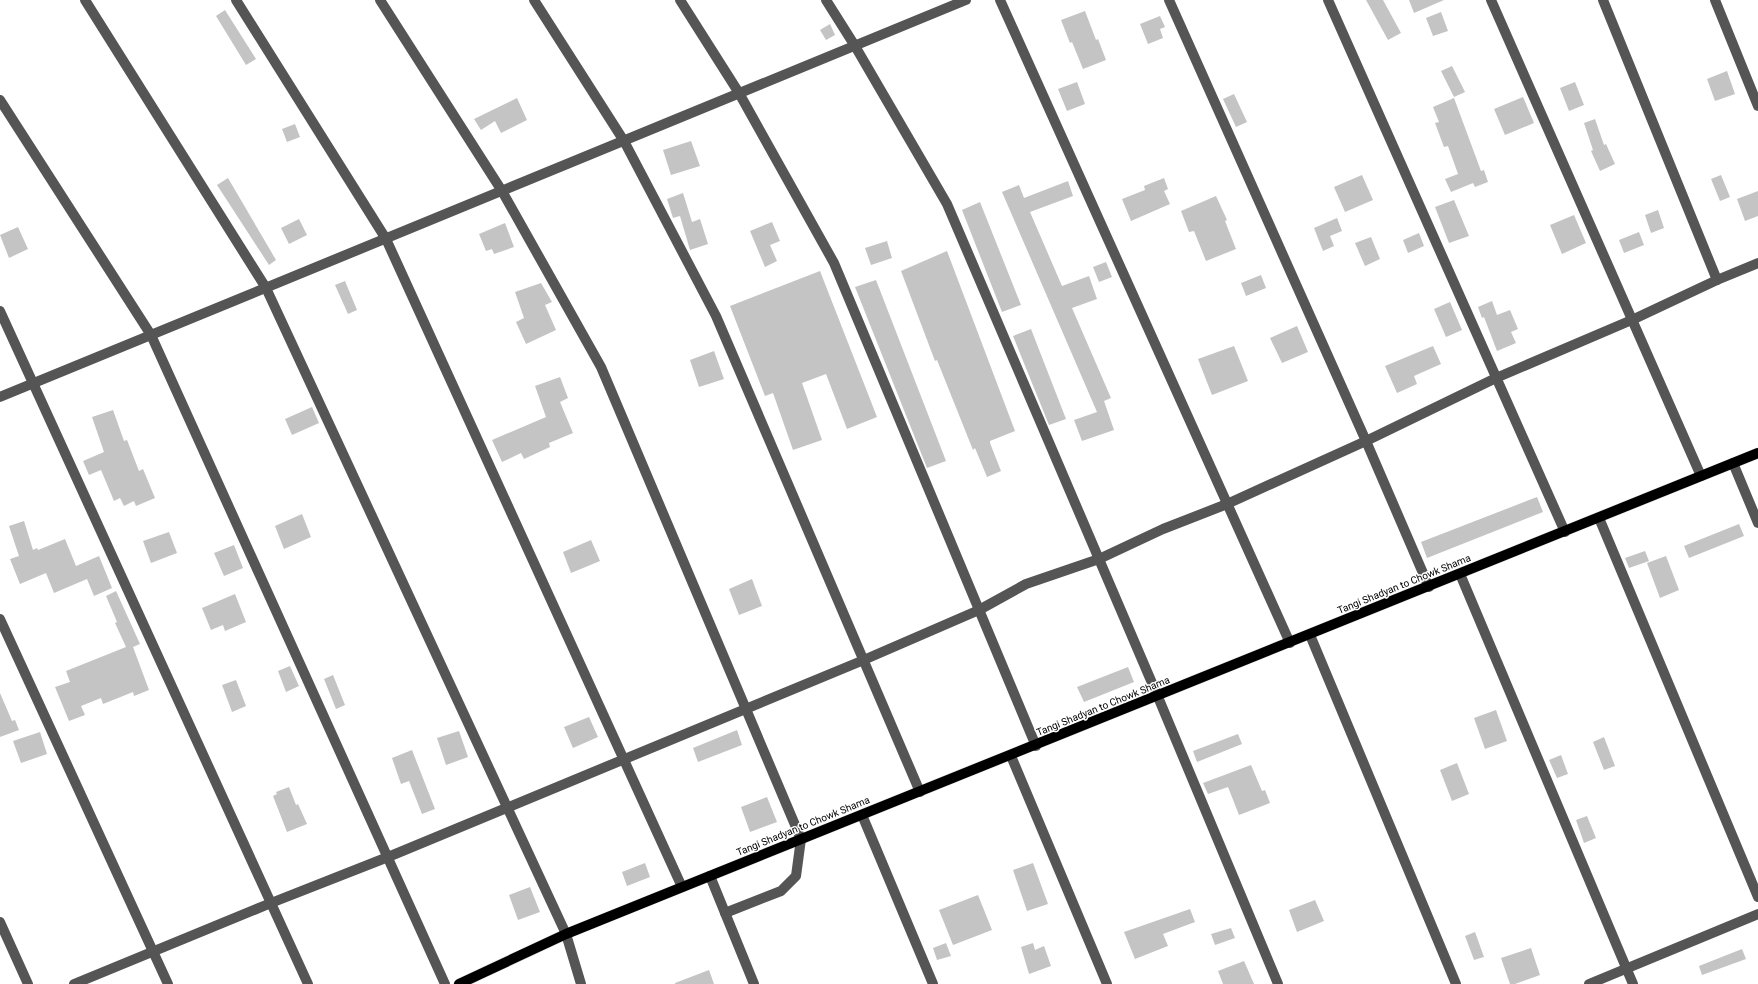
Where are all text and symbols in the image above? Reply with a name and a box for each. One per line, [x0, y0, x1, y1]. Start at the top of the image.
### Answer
street label: Tangi Shadyan to Chowk Shama [1336, 552, 1472, 616]
street label: Tangi Shadyan to Chowk Shama [1035, 674, 1171, 738]
street label: Tangi Shadyan to Chowk Shama [735, 794, 871, 858]

